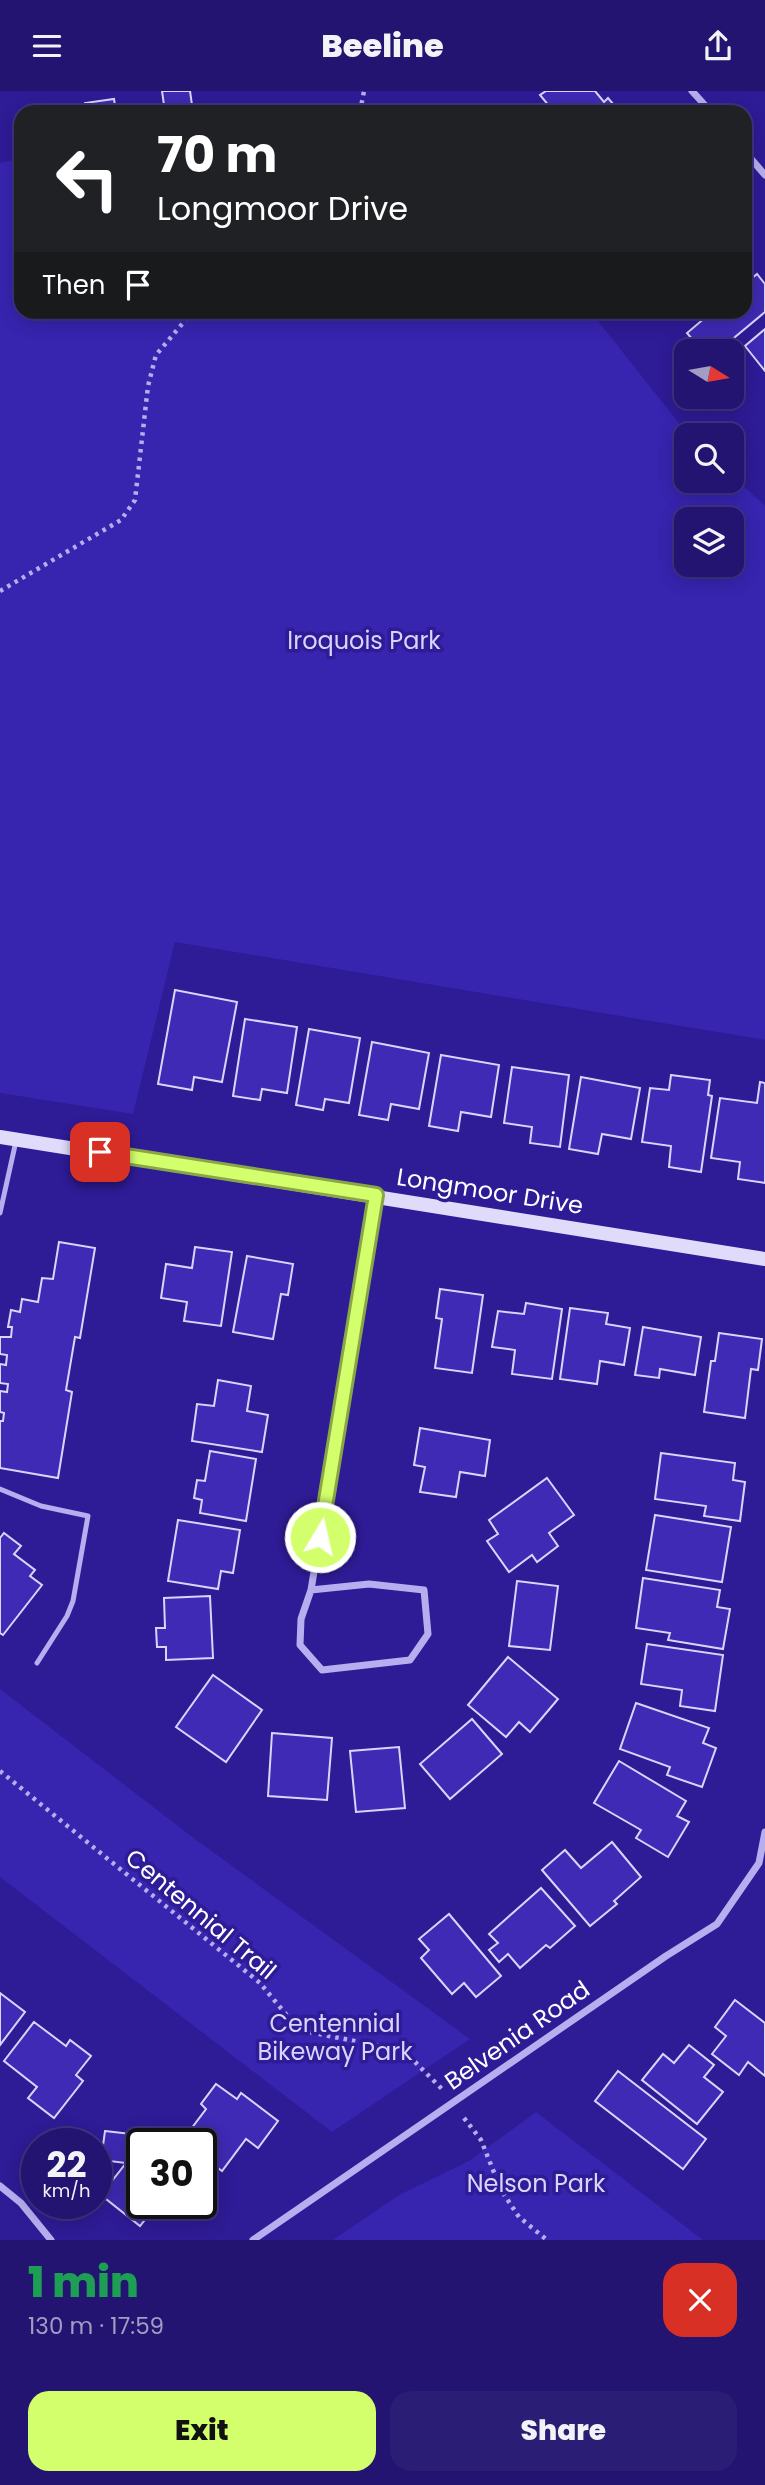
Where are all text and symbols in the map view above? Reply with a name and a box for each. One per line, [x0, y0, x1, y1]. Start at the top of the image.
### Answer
text: Beeline [321, 23, 444, 68]
icon: menu [28, 27, 66, 65]
icon: share [699, 27, 737, 65]
text: 70 m [157, 121, 277, 189]
icon: left [42, 133, 133, 224]
text: Longmoor Drive [157, 186, 408, 231]
icon: arrive [119, 266, 157, 304]
text: Then [42, 267, 105, 303]
north arrow [674, 339, 744, 409]
map controls [674, 339, 744, 577]
button: search [674, 423, 744, 493]
button: layers [674, 507, 744, 577]
park label: Iroquois Park [287, 624, 441, 657]
pin [70, 1122, 130, 1182]
icon: arrive [81, 1133, 119, 1171]
street label: Longmoor Drive [394, 1160, 586, 1222]
position arrow [283, 1500, 357, 1574]
street label: Centennial Trail [119, 1841, 283, 1987]
street label: Belvenia Road [438, 1973, 596, 2097]
park label: Centennial Bikeway Park [257, 2007, 413, 2068]
speed limit sign: 30 [126, 2128, 217, 2219]
text: 22 [47, 2140, 86, 2189]
park label: Nelson Park [467, 2167, 606, 2200]
text: km/h [43, 2178, 90, 2203]
text: 1 min [28, 2253, 139, 2312]
button: close [663, 2263, 737, 2337]
text: 130 m · 17:59 [28, 2310, 164, 2342]
button: Exit [28, 2391, 376, 2471]
button: Share [390, 2391, 737, 2471]

